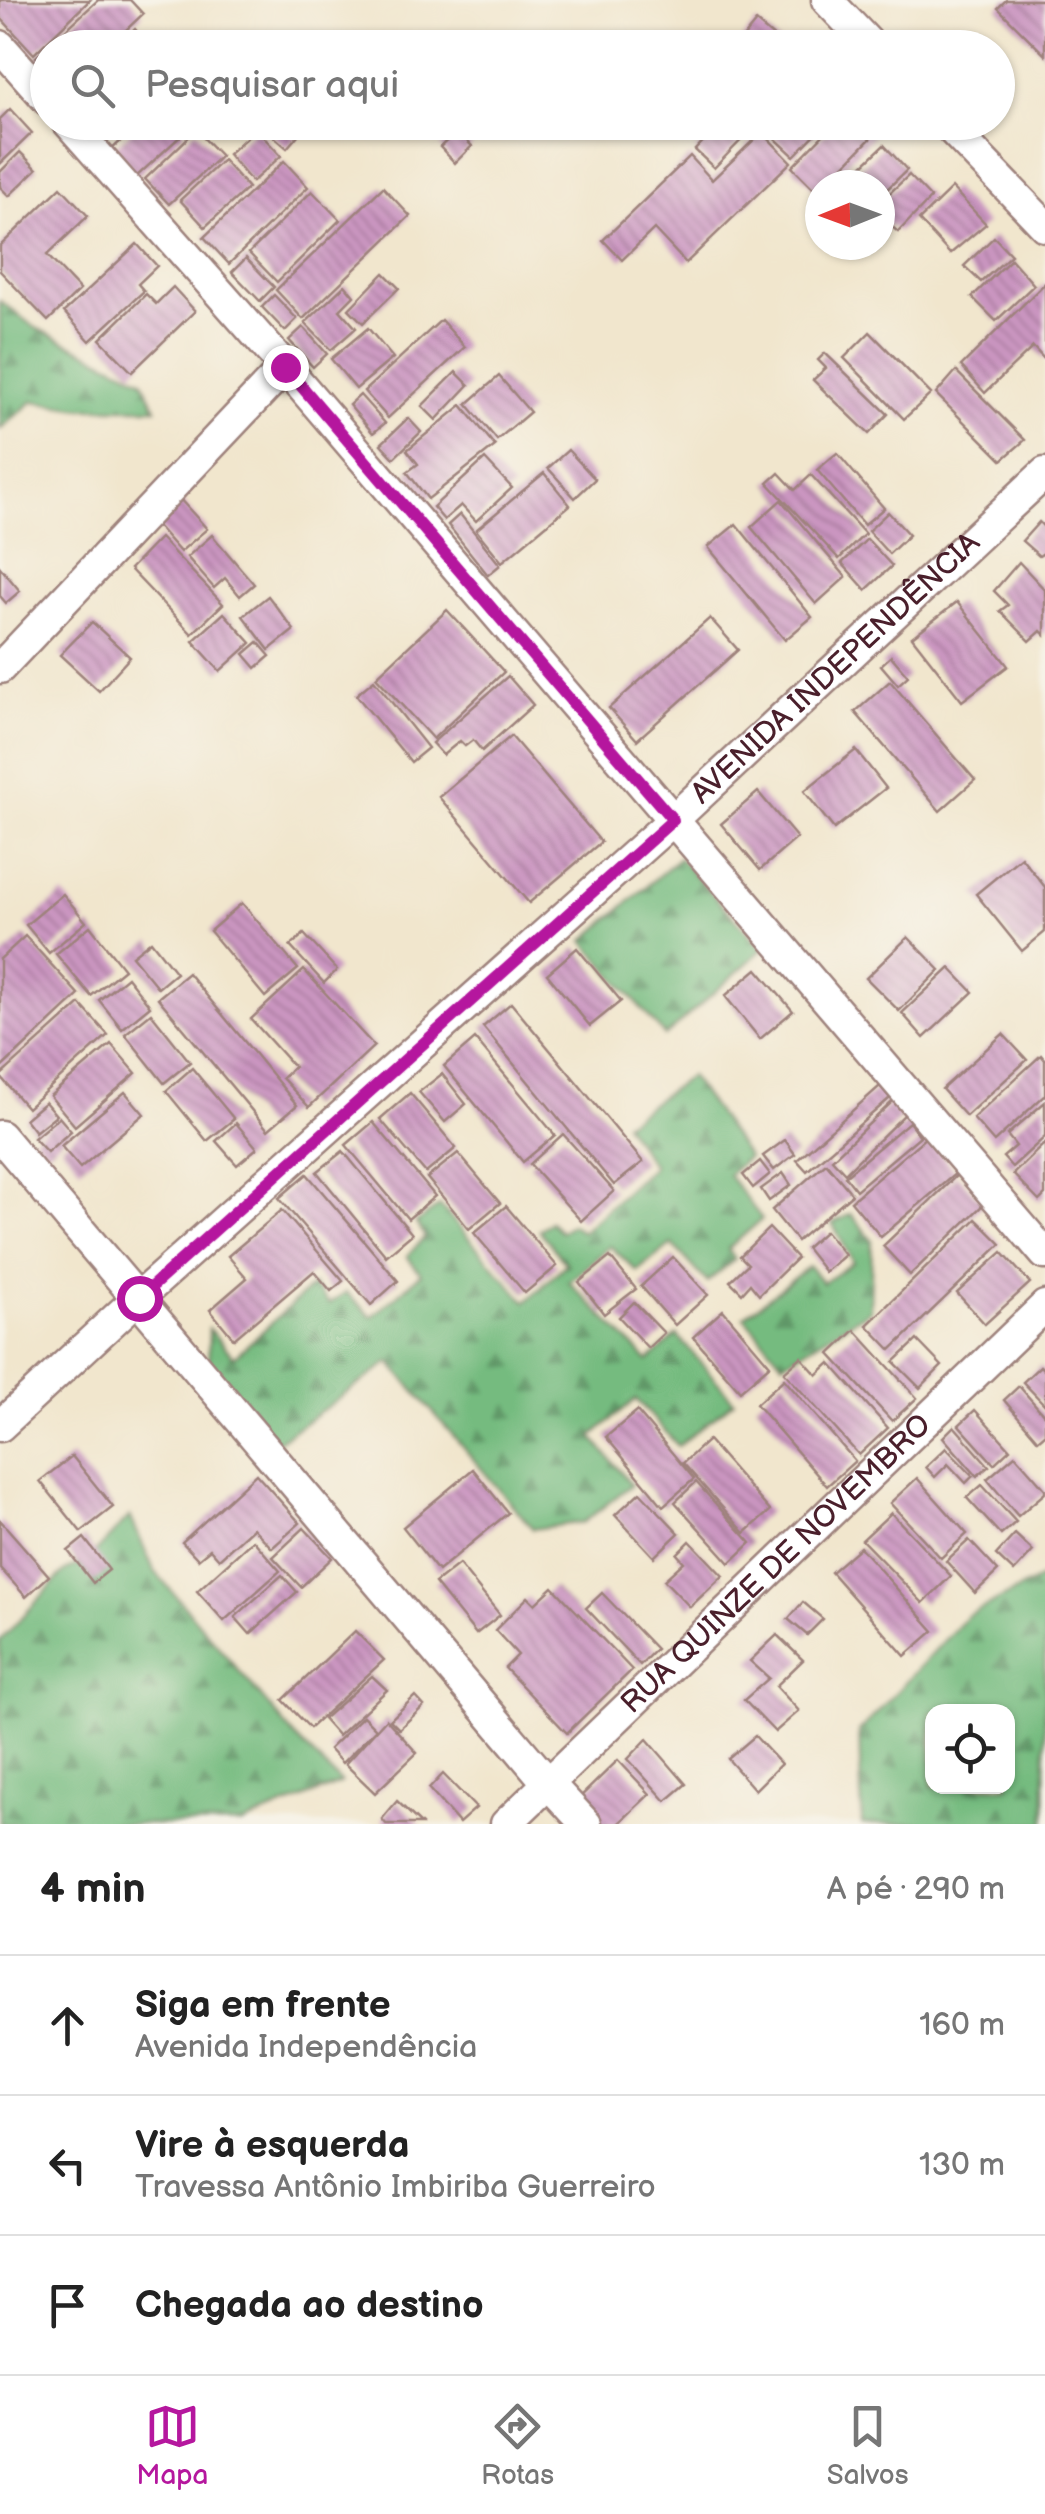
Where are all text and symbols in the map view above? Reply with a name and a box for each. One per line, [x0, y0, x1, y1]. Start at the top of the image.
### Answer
search box [30, 30, 1015, 140]
icon: search [65, 58, 120, 113]
text: Pesquisar aqui [145, 63, 399, 108]
north arrow [805, 170, 895, 260]
route end [263, 345, 309, 391]
street label: AVENIDA INDEPENDÊNCIA [684, 525, 988, 812]
route start [117, 1276, 163, 1322]
street label: RUA QUINZE DE NOVEMBRO [614, 1407, 939, 1721]
map controls [925, 1704, 1015, 1794]
button: locate [925, 1704, 1015, 1794]
text: 4 min [40, 1864, 146, 1915]
text: A pé · 290 m [827, 1870, 1005, 1909]
text: Siga em frente [135, 1983, 391, 2028]
icon: ahead [40, 1998, 95, 2053]
text: 160 m [919, 2006, 1005, 2045]
text: Avenida Independência [135, 2028, 477, 2067]
text: Vire à esquerda [135, 2123, 410, 2168]
icon: left [40, 2138, 95, 2193]
text: 130 m [919, 2146, 1005, 2185]
text: Travessa Antônio Imbiriba Guerreiro [135, 2168, 656, 2207]
icon: arrive [40, 2278, 95, 2333]
text: Chegada ao destino [135, 2283, 484, 2328]
tab: Mapa [136, 2399, 208, 2492]
tab: Rotas [481, 2399, 554, 2492]
tab: Salvos [827, 2399, 909, 2492]

